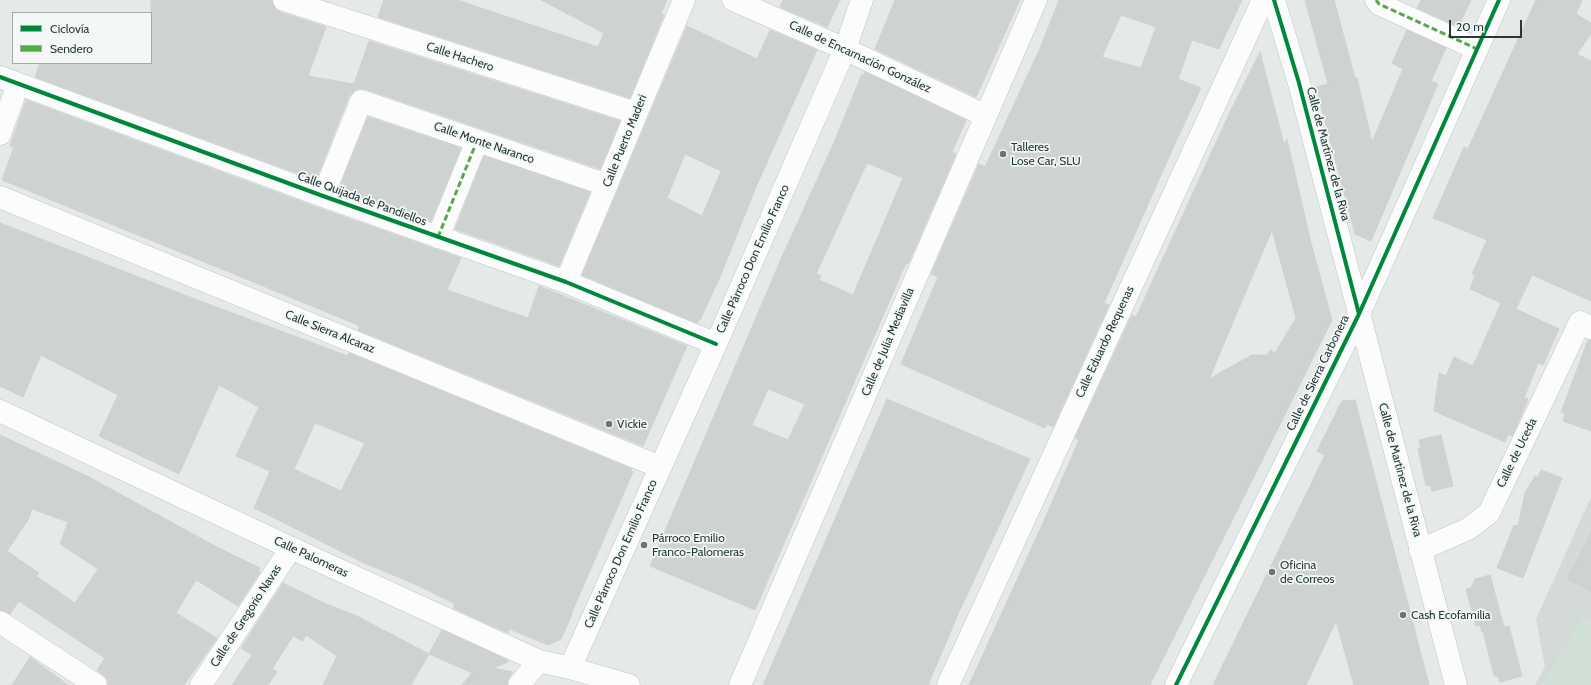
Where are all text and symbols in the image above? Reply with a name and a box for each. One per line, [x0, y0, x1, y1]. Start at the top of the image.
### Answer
legend [12, 12, 152, 64]
scale bar [1451, 12, 1524, 38]
street label: Calle de Encarnación González [787, 18, 933, 96]
text: 20 m [1456, 19, 1484, 34]
text: Ciclovía [50, 21, 89, 36]
street label: Calle Hachero [424, 39, 496, 75]
text: Sendero [50, 41, 93, 56]
street label: Calle de Martínez de la Riva [1303, 85, 1353, 223]
street label: Calle Puerto Maderi [600, 93, 650, 189]
street label: Calle Monte Naranco [432, 119, 536, 167]
place label: Talleres Lose Car, SLU [1011, 140, 1081, 168]
marker: Talleres Lose Car, SLU [998, 149, 1008, 159]
street label: Calle Quijada de Pandiellos [296, 169, 428, 229]
street label: Calle Párroco Don Emilio Franco [714, 182, 792, 336]
street label: Calle Eduardo Requenas [1073, 284, 1137, 400]
street label: Calle de Julia Mediavilla [859, 286, 917, 398]
street label: Calle Sierra Alcaraz [283, 307, 377, 357]
street label: Calle de Sierra Carbonera [1284, 313, 1352, 433]
street label: Calle de Martínez de la Riva [1375, 401, 1425, 539]
street label: Calle de Uceda [1494, 416, 1540, 490]
place label: Vickie [617, 417, 647, 431]
marker: Vickie [604, 419, 614, 429]
street label: Calle Párroco Don Emilio Franco [582, 477, 660, 631]
place label: Párroco Emilio Franco-Palomeras [652, 531, 744, 559]
street label: Calle Palomeras [271, 533, 351, 581]
marker: Párroco Emilio Franco-Palomeras [639, 540, 649, 550]
place label: Oficina de Correos [1280, 558, 1334, 586]
street label: Calle de Gregorio Navas [207, 562, 285, 670]
marker: Oficina de Correos [1267, 567, 1277, 577]
place label: Cash Ecofamilia [1411, 608, 1491, 622]
marker: Cash Ecofamilia [1398, 610, 1408, 620]

